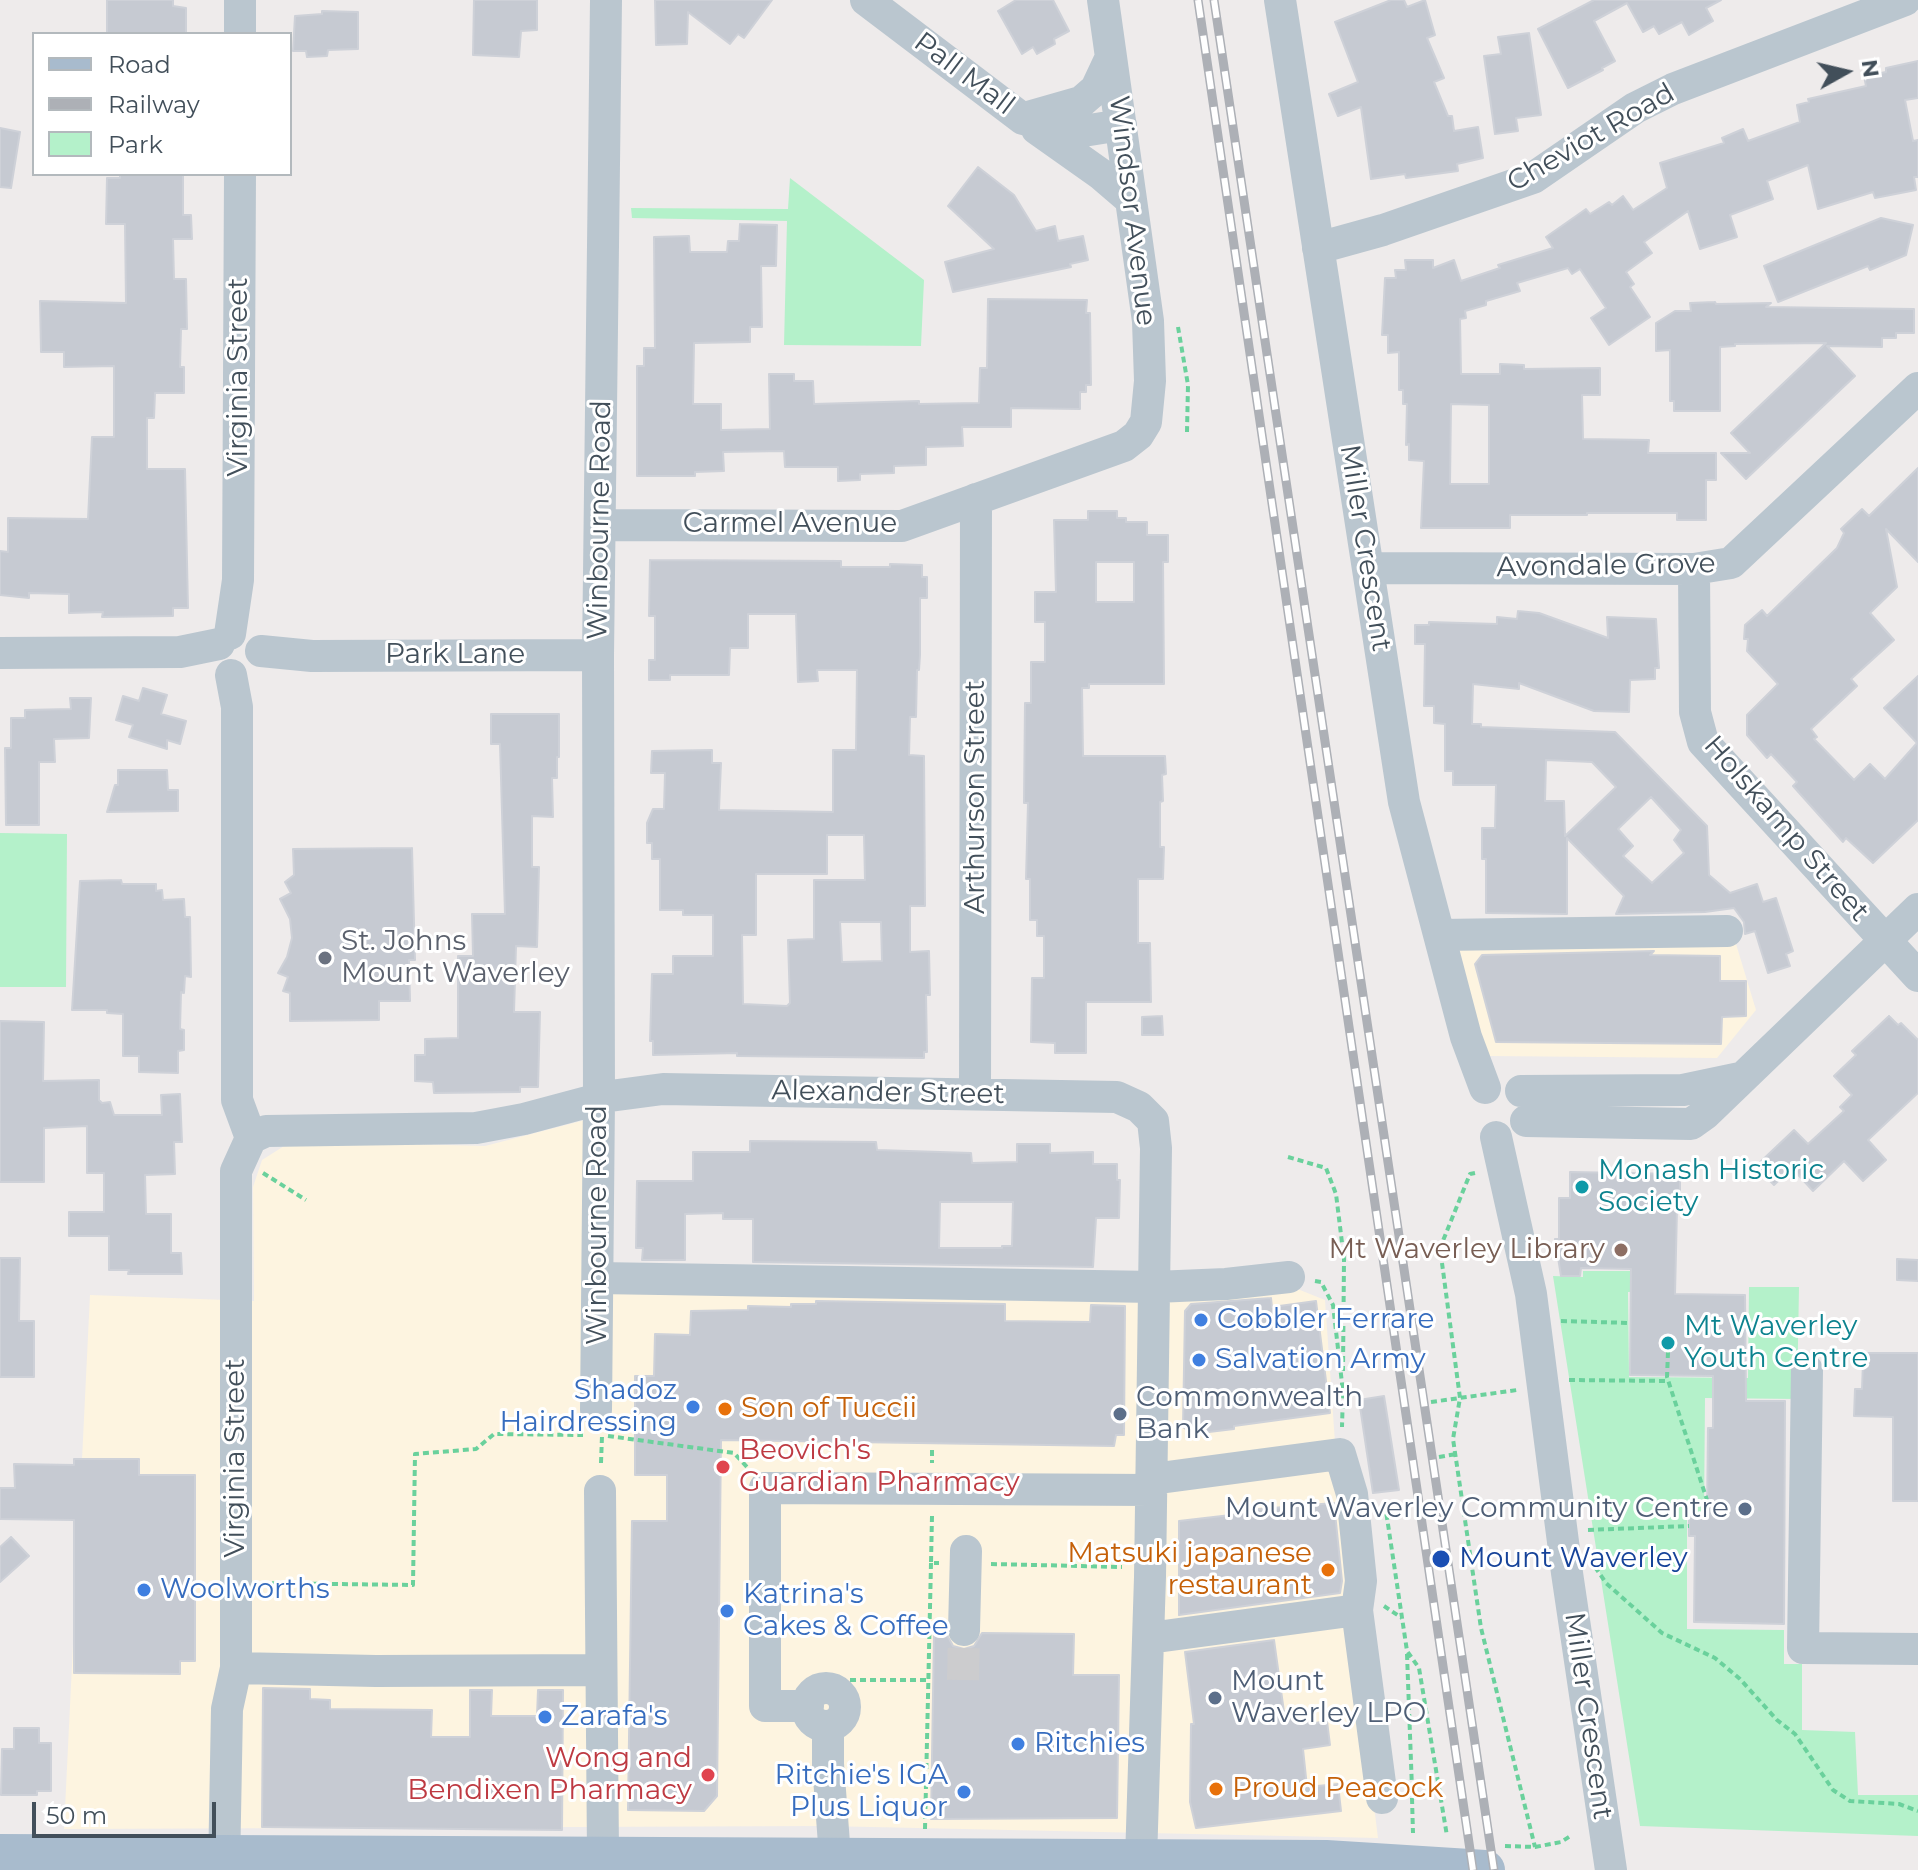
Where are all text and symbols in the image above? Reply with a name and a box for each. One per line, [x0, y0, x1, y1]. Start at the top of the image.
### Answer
street label: Pall Mall [907, 25, 1021, 123]
legend [32, 32, 292, 176]
north arrow [1806, 32, 1886, 112]
text: Road [108, 50, 171, 79]
text: N [1856, 58, 1885, 79]
street label: Cheviot Road [1501, 77, 1681, 199]
text: Railway [108, 90, 200, 119]
street label: Windsor Avenue [1101, 94, 1163, 328]
text: Park [108, 130, 163, 159]
street label: Virginia Street [222, 277, 256, 477]
street label: Winbourne Road [581, 400, 619, 640]
street label: Miller Crescent [1332, 442, 1398, 654]
street label: Carmel Avenue [683, 507, 897, 541]
street label: Avondale Grove [1496, 547, 1716, 585]
street label: Park Lane [385, 638, 525, 672]
street label: Arthurson Street [959, 680, 993, 914]
street label: Holskamp Street [1696, 729, 1876, 929]
place label: St. Johns Mount Waverley [341, 925, 570, 991]
marker: St. Johns Mount Waverley [316, 949, 334, 967]
street label: Alexander Street [771, 1074, 1005, 1112]
street label: Winbourne Road [581, 1105, 615, 1345]
place label: Monash Historic Society [1598, 1154, 1824, 1220]
marker: Monash Historic Society [1573, 1178, 1591, 1196]
place label: Mt Waverley Library [1328, 1233, 1605, 1267]
marker: Mt Waverley Library [1612, 1241, 1630, 1259]
place label: Cobbler Ferrare [1217, 1303, 1434, 1337]
place label: Mt Waverley Youth Centre [1684, 1310, 1868, 1376]
marker: Cobbler Ferrare [1192, 1311, 1210, 1329]
marker: Mt Waverley Youth Centre [1659, 1334, 1677, 1352]
place label: Salvation Army [1215, 1343, 1426, 1377]
marker: Salvation Army [1190, 1351, 1208, 1369]
street label: Virginia Street [219, 1358, 253, 1558]
place label: Shadoz Hairdressing [500, 1374, 677, 1440]
place label: Commonwealth Bank [1136, 1381, 1363, 1447]
place label: Son of Tuccii [741, 1392, 917, 1426]
marker: Shadoz Hairdressing [684, 1398, 702, 1416]
marker: Son of Tuccii [716, 1400, 734, 1418]
marker: Commonwealth Bank [1111, 1405, 1129, 1423]
place label: Beovich's Guardian Pharmacy [739, 1434, 1020, 1500]
marker: Beovich's Guardian Pharmacy [714, 1458, 732, 1476]
place label: Mount Waverley Community Centre [1225, 1492, 1729, 1526]
marker: Mount Waverley Community Centre [1736, 1500, 1754, 1518]
place label: Matsuki japanese restaurant [1067, 1537, 1312, 1603]
place label: Mount Waverley [1459, 1542, 1688, 1576]
marker: Mount Waverley [1430, 1548, 1452, 1570]
marker: Matsuki japanese restaurant [1319, 1561, 1337, 1579]
place label: Woolworths [160, 1573, 330, 1607]
place label: Katrina's Cakes & Coffee [743, 1578, 949, 1644]
marker: Woolworths [135, 1581, 153, 1599]
marker: Katrina's Cakes & Coffee [718, 1602, 736, 1620]
street label: Miller Crescent [1557, 1610, 1619, 1822]
place label: Mount Waverley LPO [1231, 1665, 1426, 1731]
marker: Mount Waverley LPO [1206, 1689, 1224, 1707]
place label: Zarafa's [561, 1700, 667, 1734]
marker: Zarafa's [536, 1708, 554, 1726]
place label: Ritchies [1034, 1727, 1145, 1761]
marker: Ritchies [1009, 1735, 1027, 1753]
place label: Wong and Bendixen Pharmacy [407, 1742, 692, 1808]
place label: Ritchie's IGA Plus Liquor [775, 1759, 948, 1825]
marker: Wong and Bendixen Pharmacy [699, 1766, 717, 1784]
place label: Proud Peacock [1232, 1772, 1443, 1806]
marker: Proud Peacock [1207, 1780, 1225, 1798]
marker: Ritchie's IGA Plus Liquor [955, 1783, 973, 1801]
scale bar [36, 1786, 220, 1836]
text: 50 m [46, 1801, 107, 1830]

